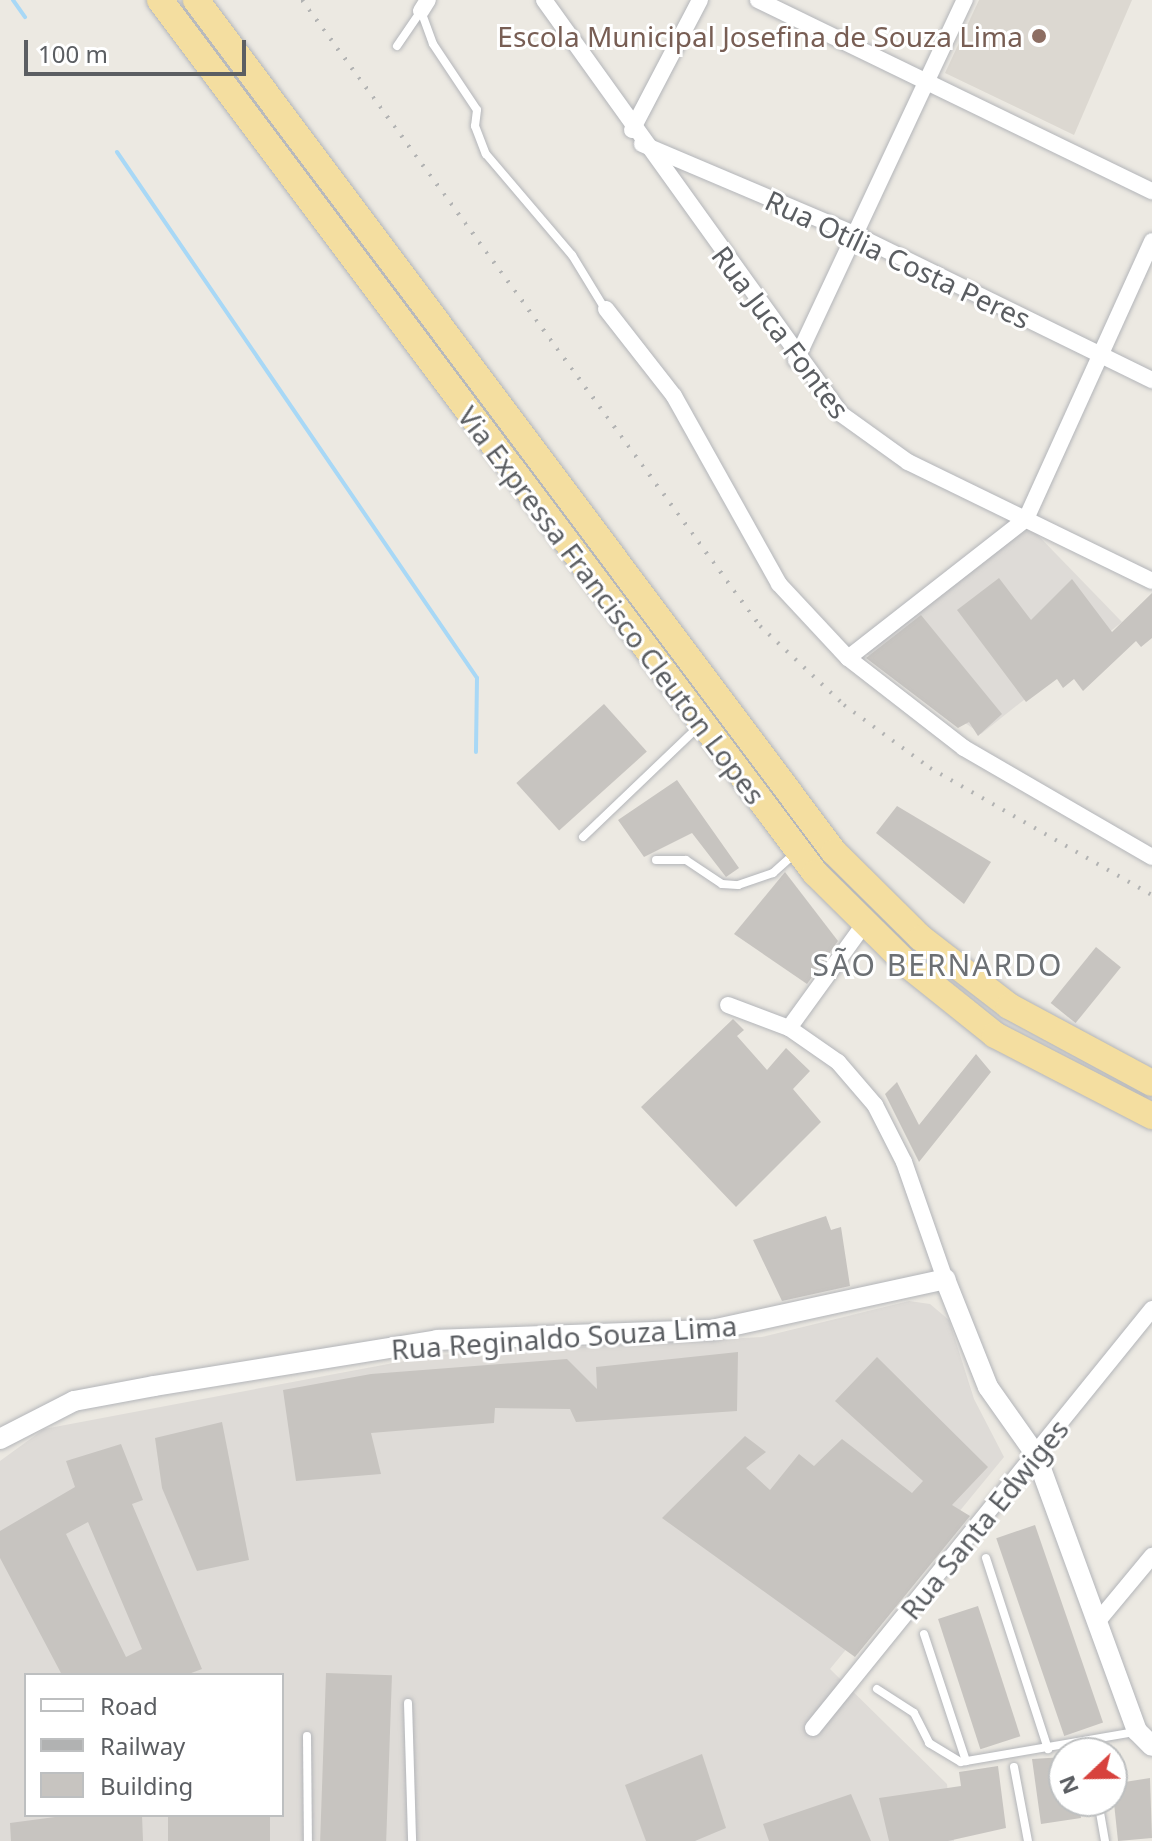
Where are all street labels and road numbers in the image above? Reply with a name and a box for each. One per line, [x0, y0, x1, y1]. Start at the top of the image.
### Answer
street label: Rua Otília Costa Peres [760, 183, 1036, 335]
street label: Rua Juca Fontes [705, 239, 857, 425]
street label: Via Expressa Francisco Cleuton Lopes [451, 400, 773, 810]
street label: Rua Reginaldo Souza Lima [390, 1308, 738, 1366]
street label: Rua Santa Edwiges [893, 1412, 1075, 1626]

